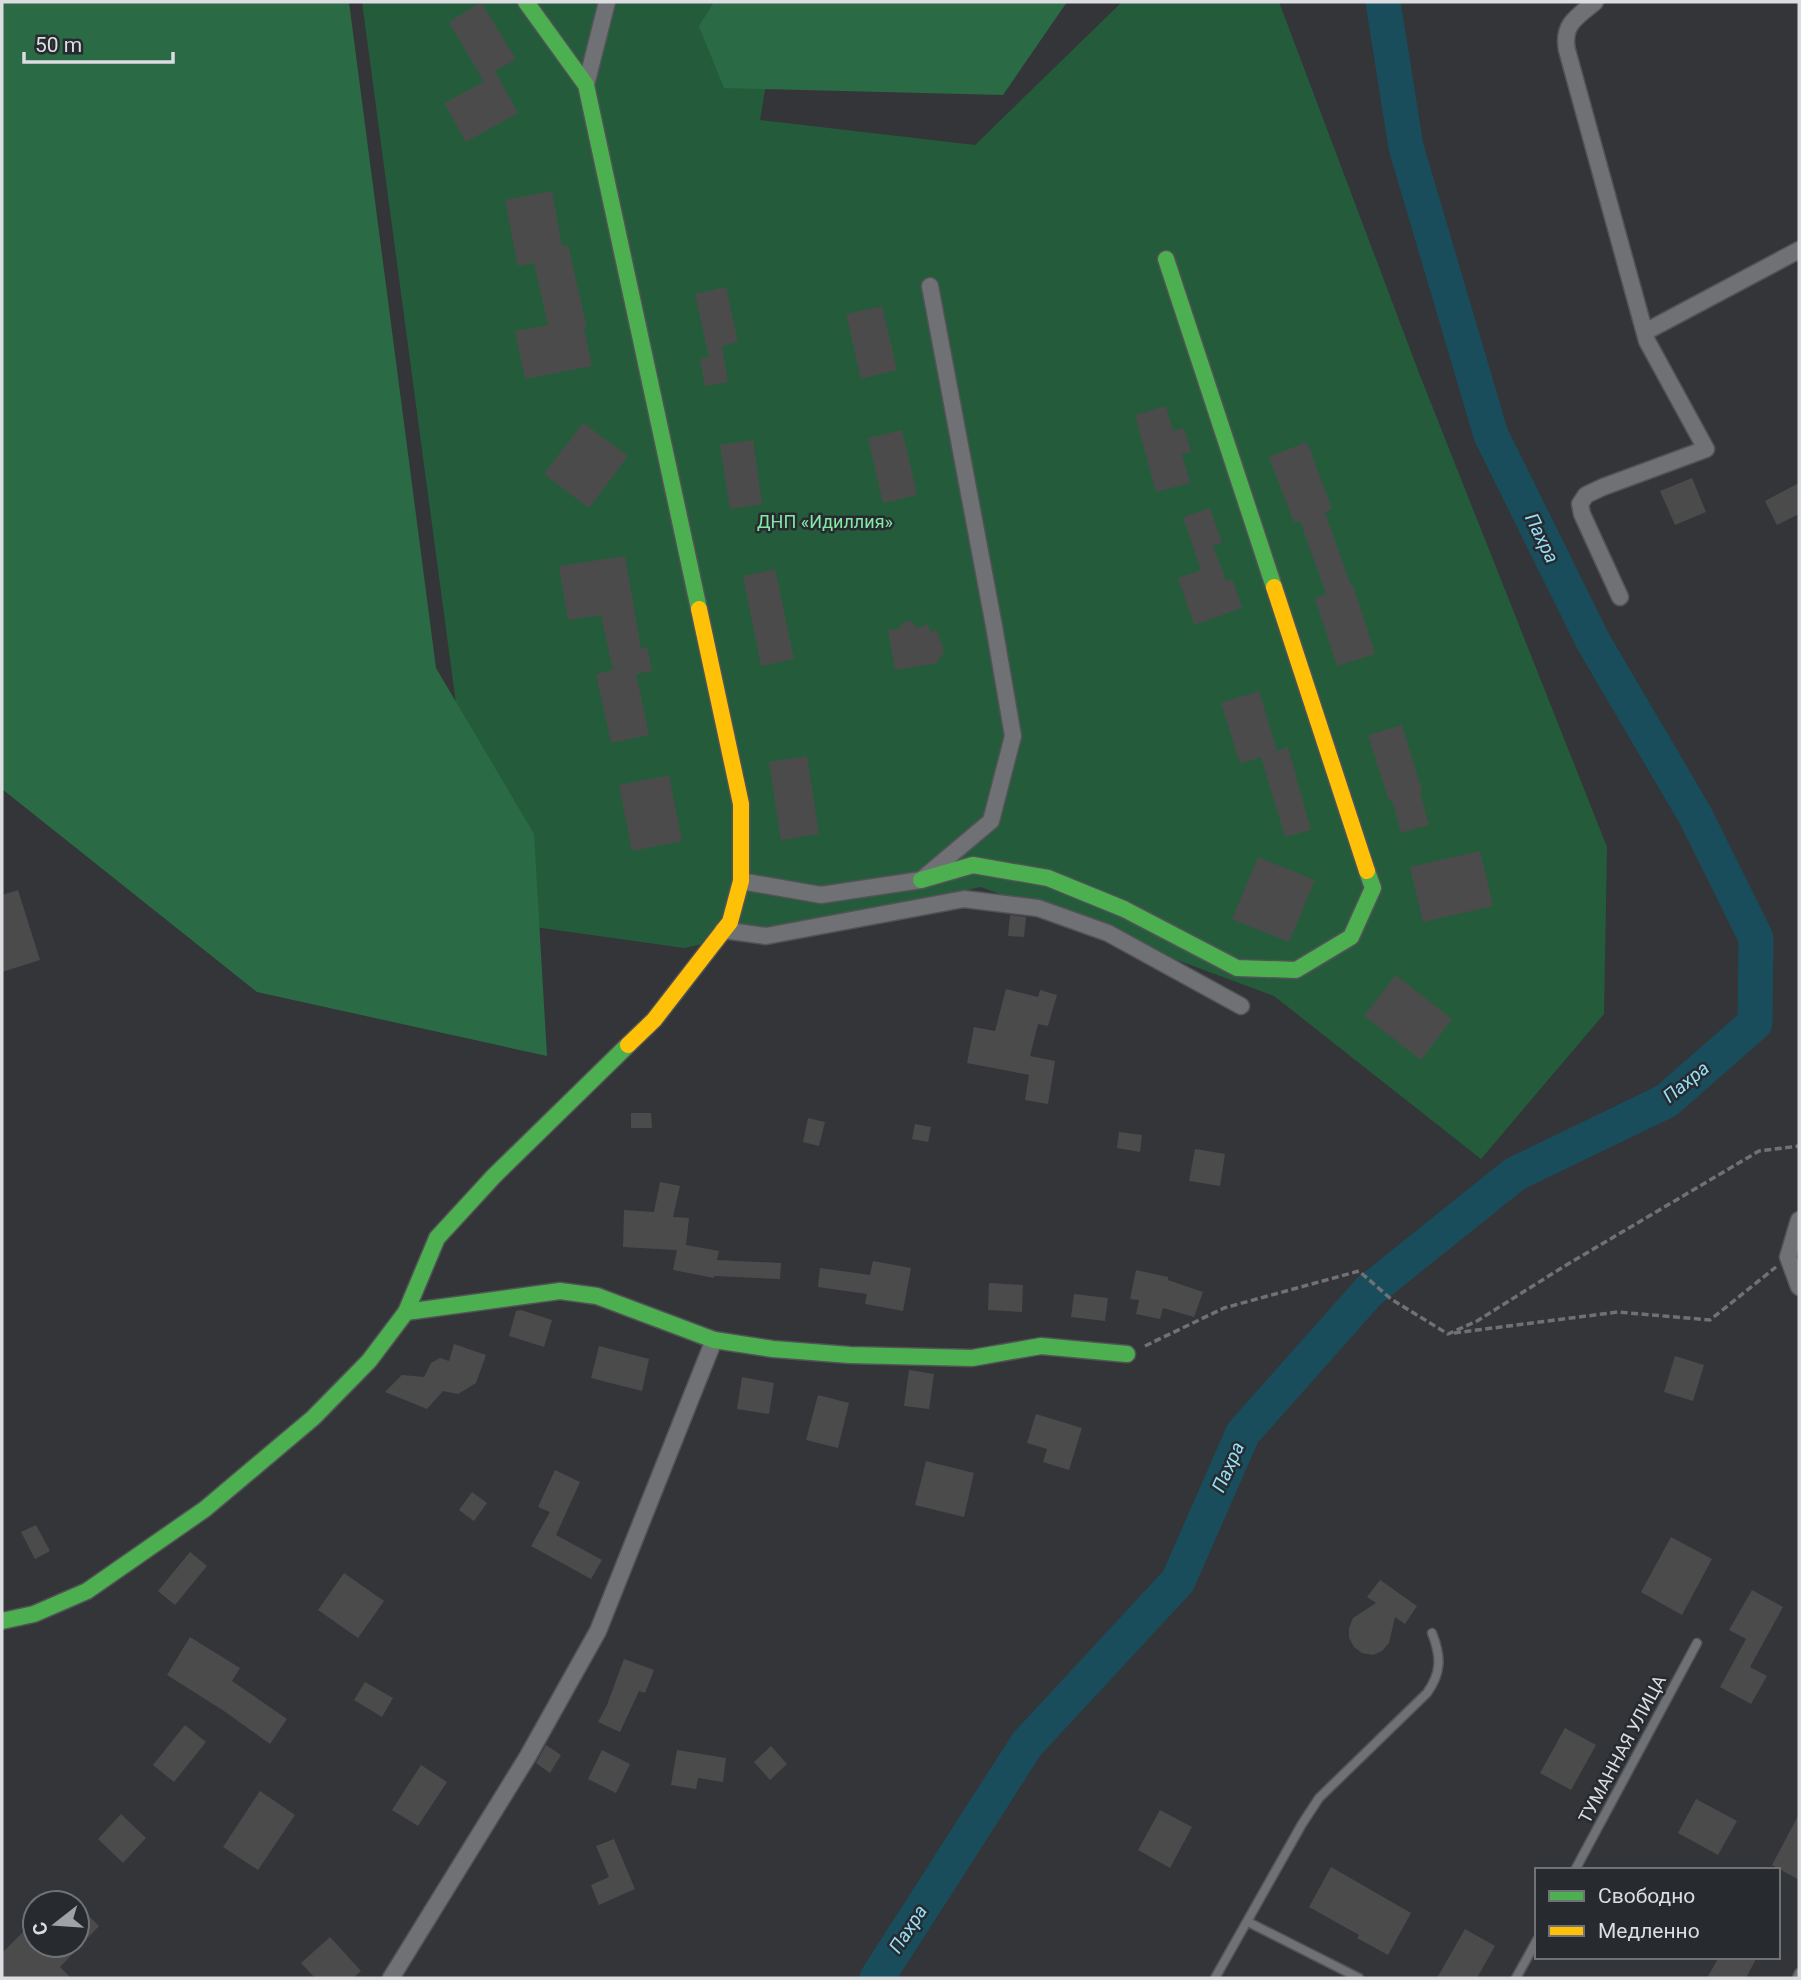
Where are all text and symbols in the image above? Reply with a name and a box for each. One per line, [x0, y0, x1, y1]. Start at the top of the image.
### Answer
scale bar [24, 21, 173, 65]
text: 50 m [35, 33, 82, 57]
water label: Пахра [1520, 509, 1564, 567]
park label: ДНП «Идиллия» [757, 511, 893, 532]
water label: Пахра [1658, 1056, 1714, 1108]
water label: Пахра [1207, 1438, 1249, 1496]
street label: ТУМАННАЯ УЛИЦА [1574, 1671, 1670, 1827]
legend [1535, 1868, 1780, 1959]
text: Свободно [1598, 1884, 1695, 1908]
north arrow [21, 1889, 91, 1959]
water label: Пахра [884, 1901, 932, 1957]
text: Медленно [1598, 1919, 1700, 1943]
text: С [27, 1920, 53, 1938]

